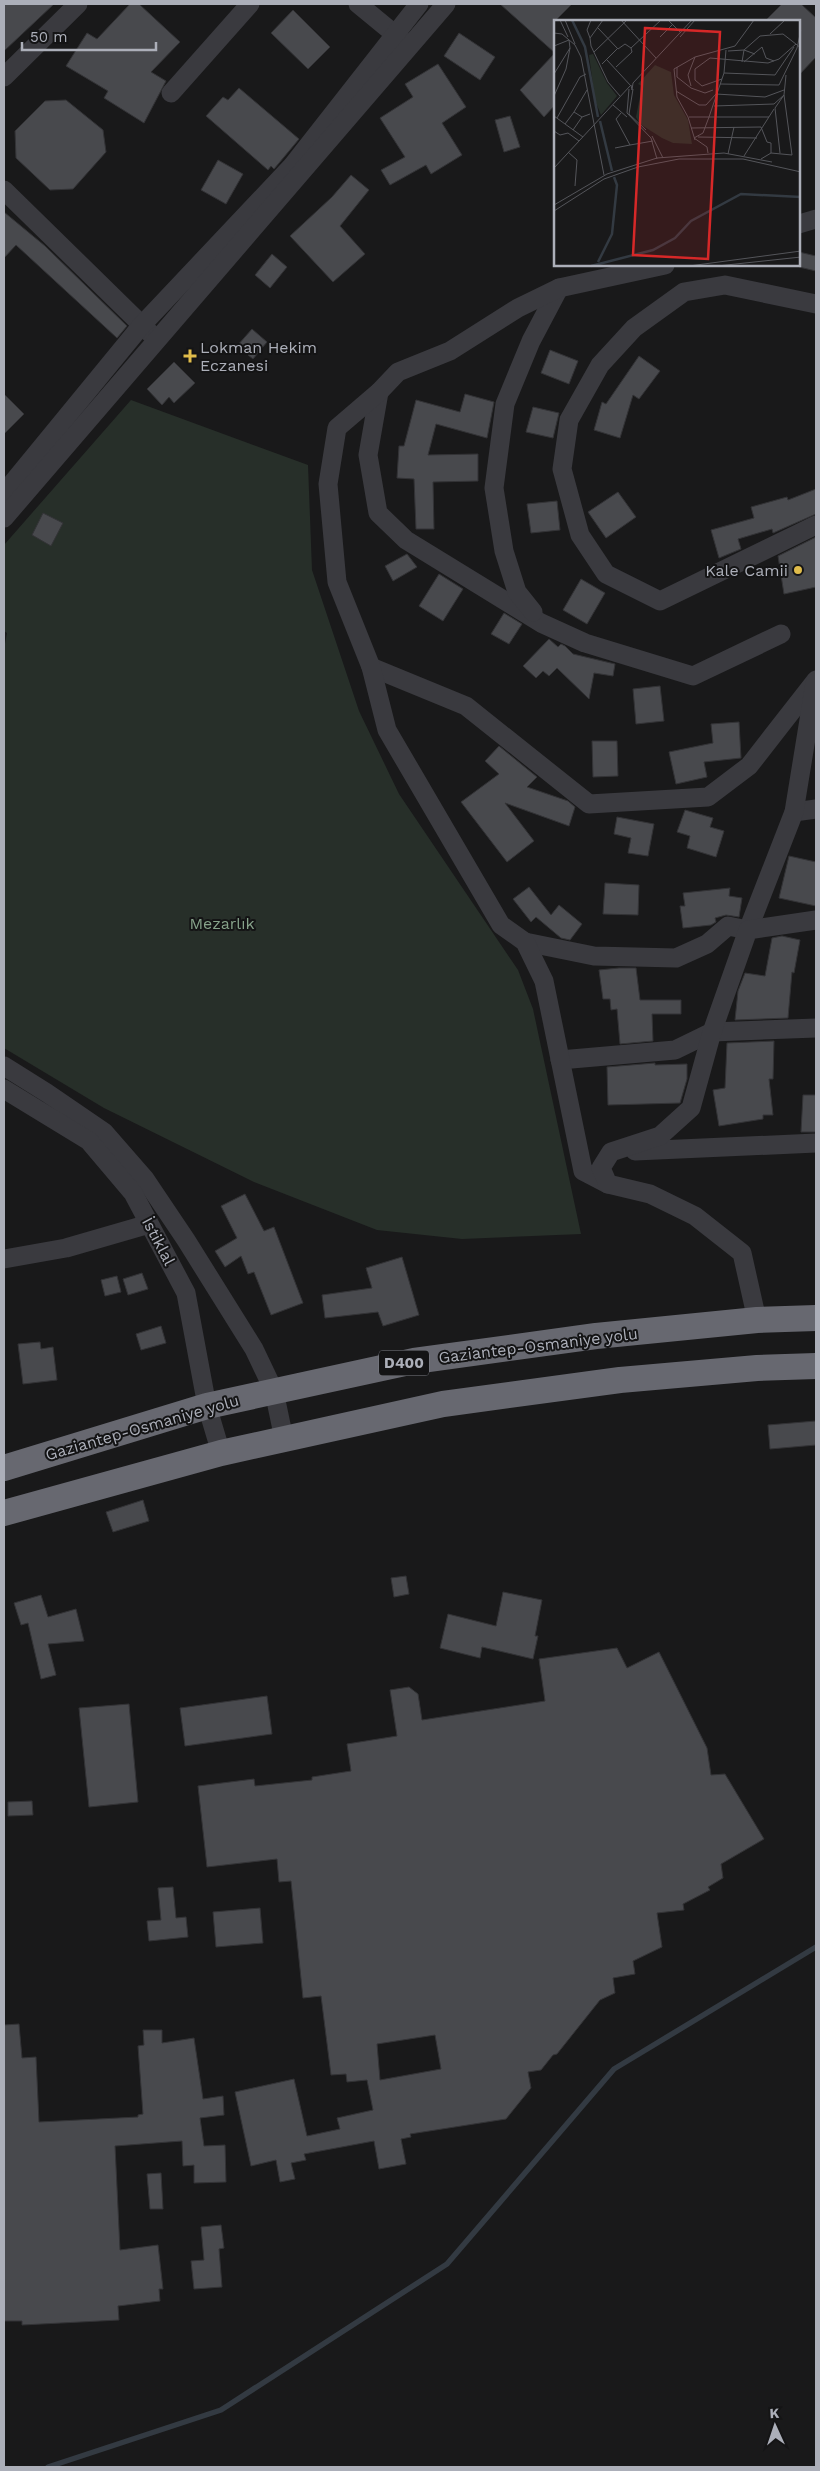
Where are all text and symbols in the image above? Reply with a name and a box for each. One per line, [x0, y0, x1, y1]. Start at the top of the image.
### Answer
scale bar [22, 20, 156, 52]
inset map [554, 20, 800, 266]
text: 50 m [30, 28, 67, 46]
place label: Lokman Hekim Eczanesi [200, 338, 317, 375]
marker: Lokman Hekim Eczanesi [184, 350, 196, 362]
place label: Kale Camii [705, 561, 788, 580]
marker: Kale Camii [792, 564, 804, 576]
park label: Mezarlık [189, 914, 255, 933]
street label: İstiklal [138, 1214, 179, 1269]
street label: Gaziantep-Osmaniye yolu [437, 1324, 639, 1367]
road number: D400 [379, 1350, 429, 1376]
street label: Gaziantep-Osmaniye yolu [43, 1391, 241, 1464]
north arrow [750, 2401, 800, 2451]
text: K [769, 2405, 780, 2421]

